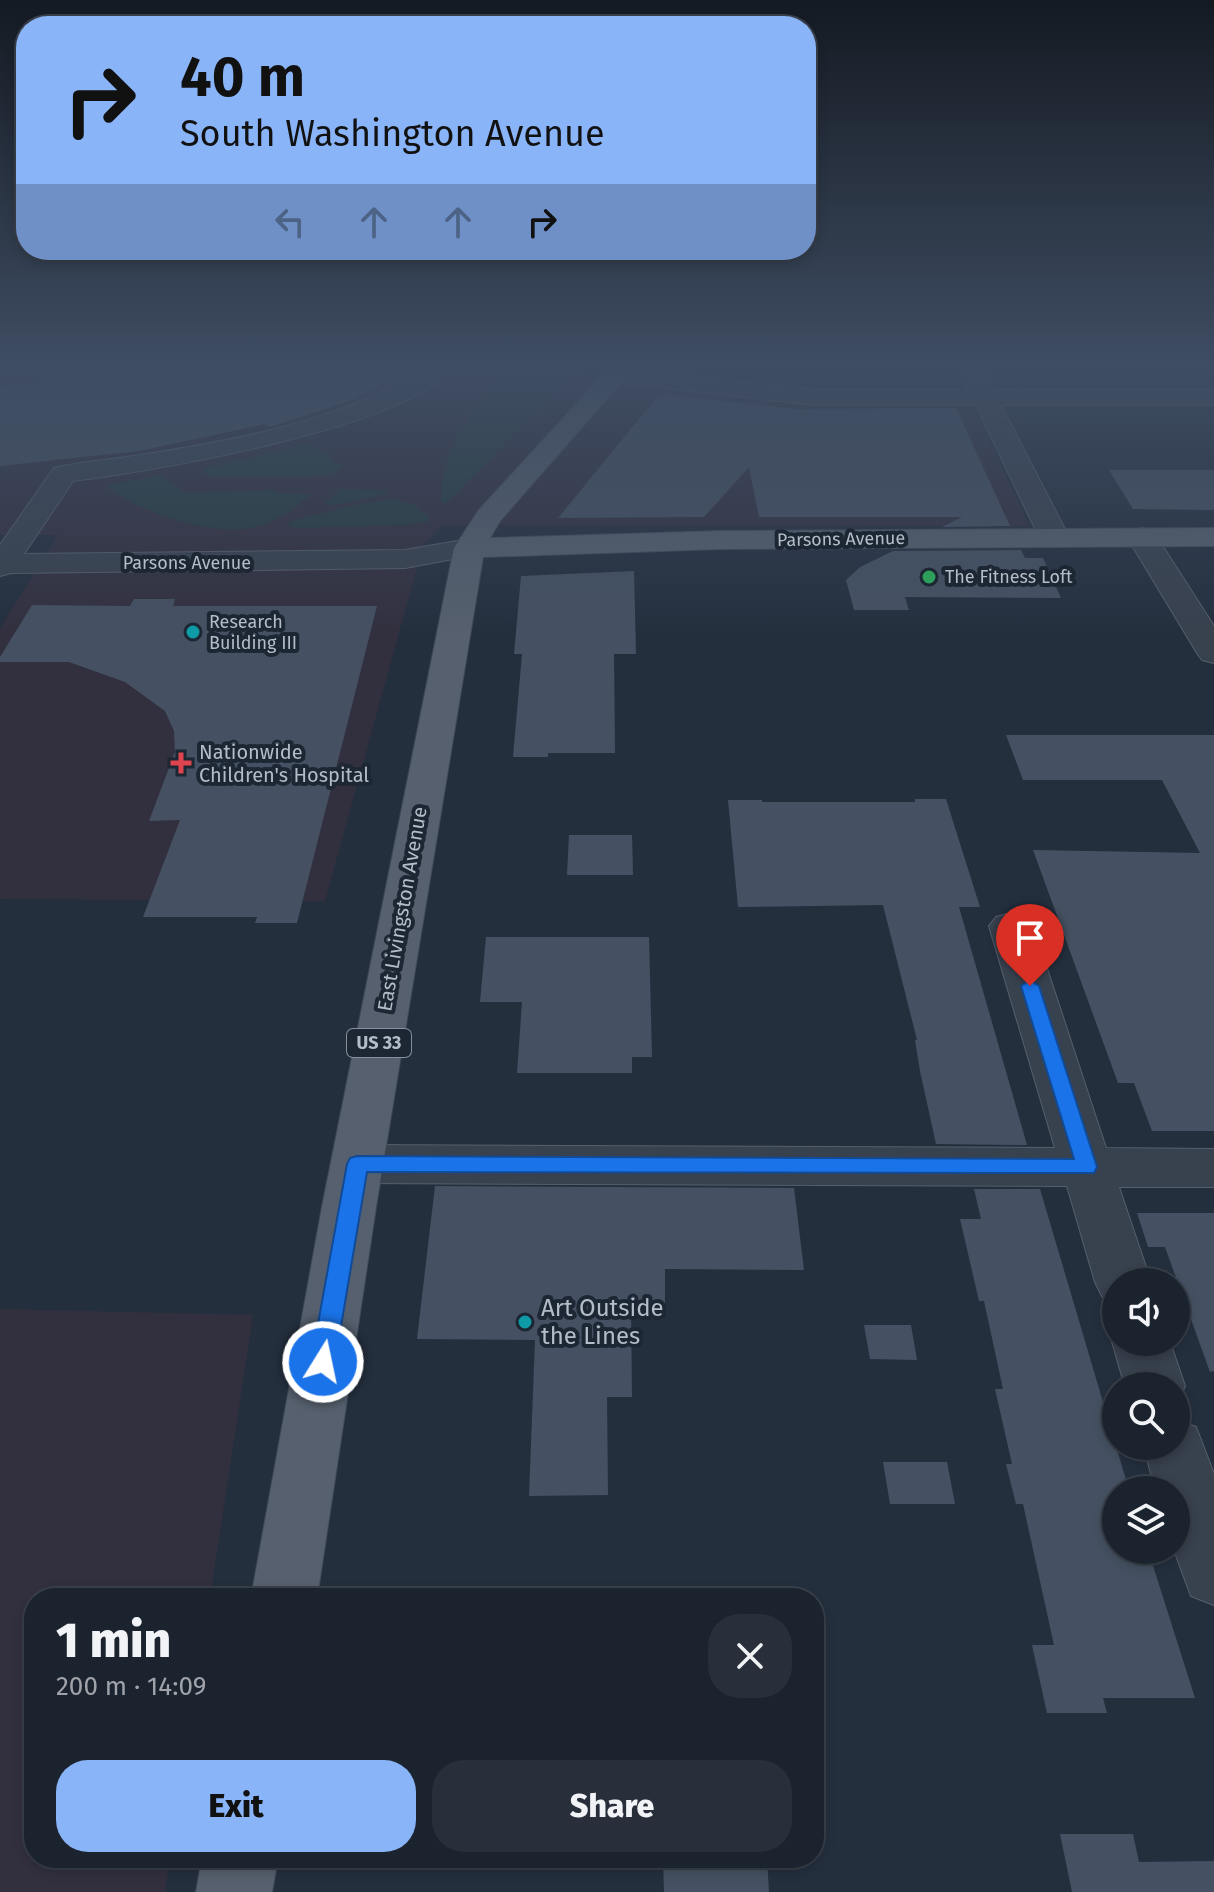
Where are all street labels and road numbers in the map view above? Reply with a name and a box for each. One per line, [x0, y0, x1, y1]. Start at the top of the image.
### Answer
street label: Parsons Avenue [777, 527, 905, 551]
street label: Parsons Avenue [123, 552, 251, 574]
street label: East Livingston Avenue [372, 805, 432, 1013]
road number: US 33 [347, 1029, 411, 1057]

